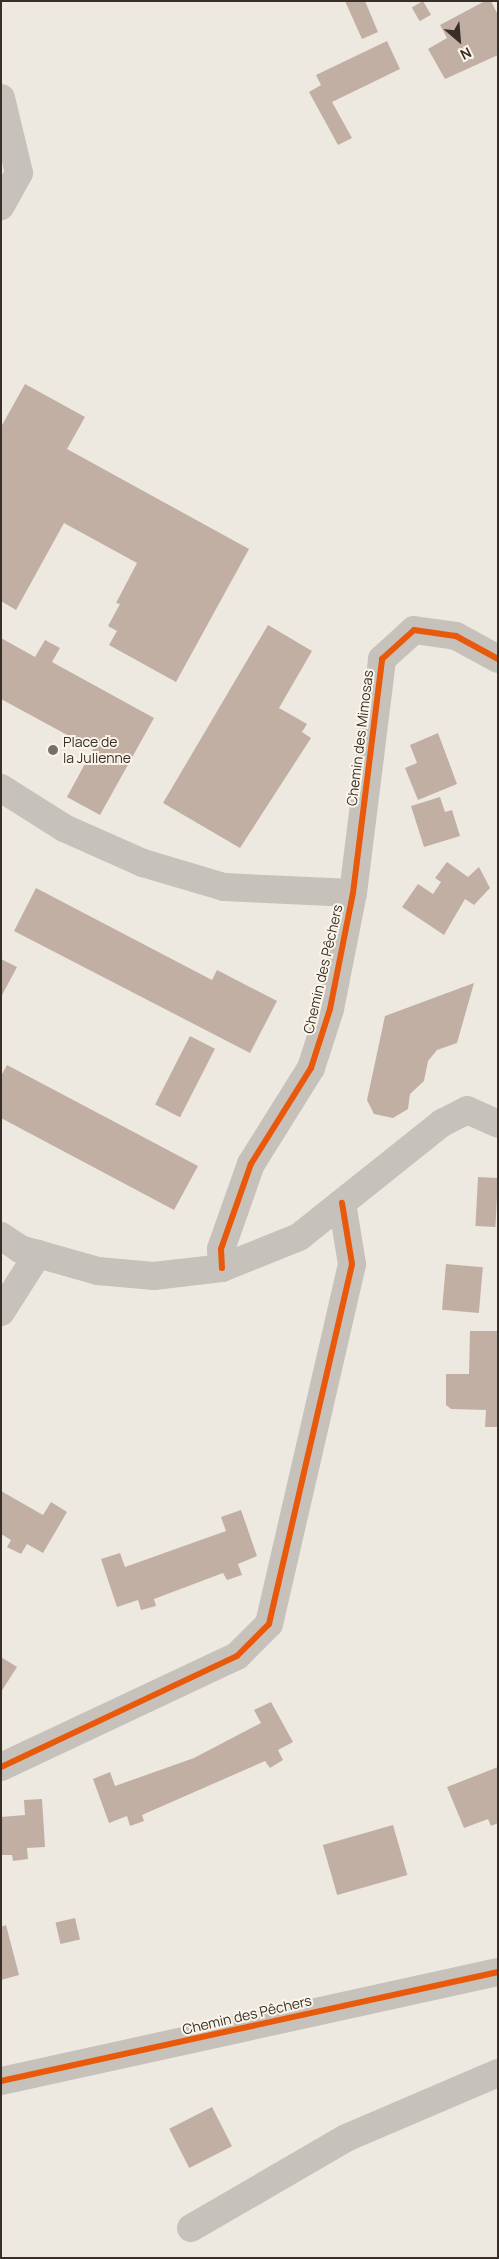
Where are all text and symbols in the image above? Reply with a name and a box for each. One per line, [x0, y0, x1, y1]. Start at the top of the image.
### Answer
north arrow [434, 15, 484, 65]
text: N [457, 43, 475, 65]
street label: Chemin des Mimosas [343, 669, 377, 807]
place label: Place de la Julienne [63, 734, 131, 766]
marker: Place de la Julienne [47, 744, 59, 756]
street label: Chemin des Pêchers [300, 903, 346, 1035]
street label: Chemin des Pêchers [181, 1992, 313, 2038]

